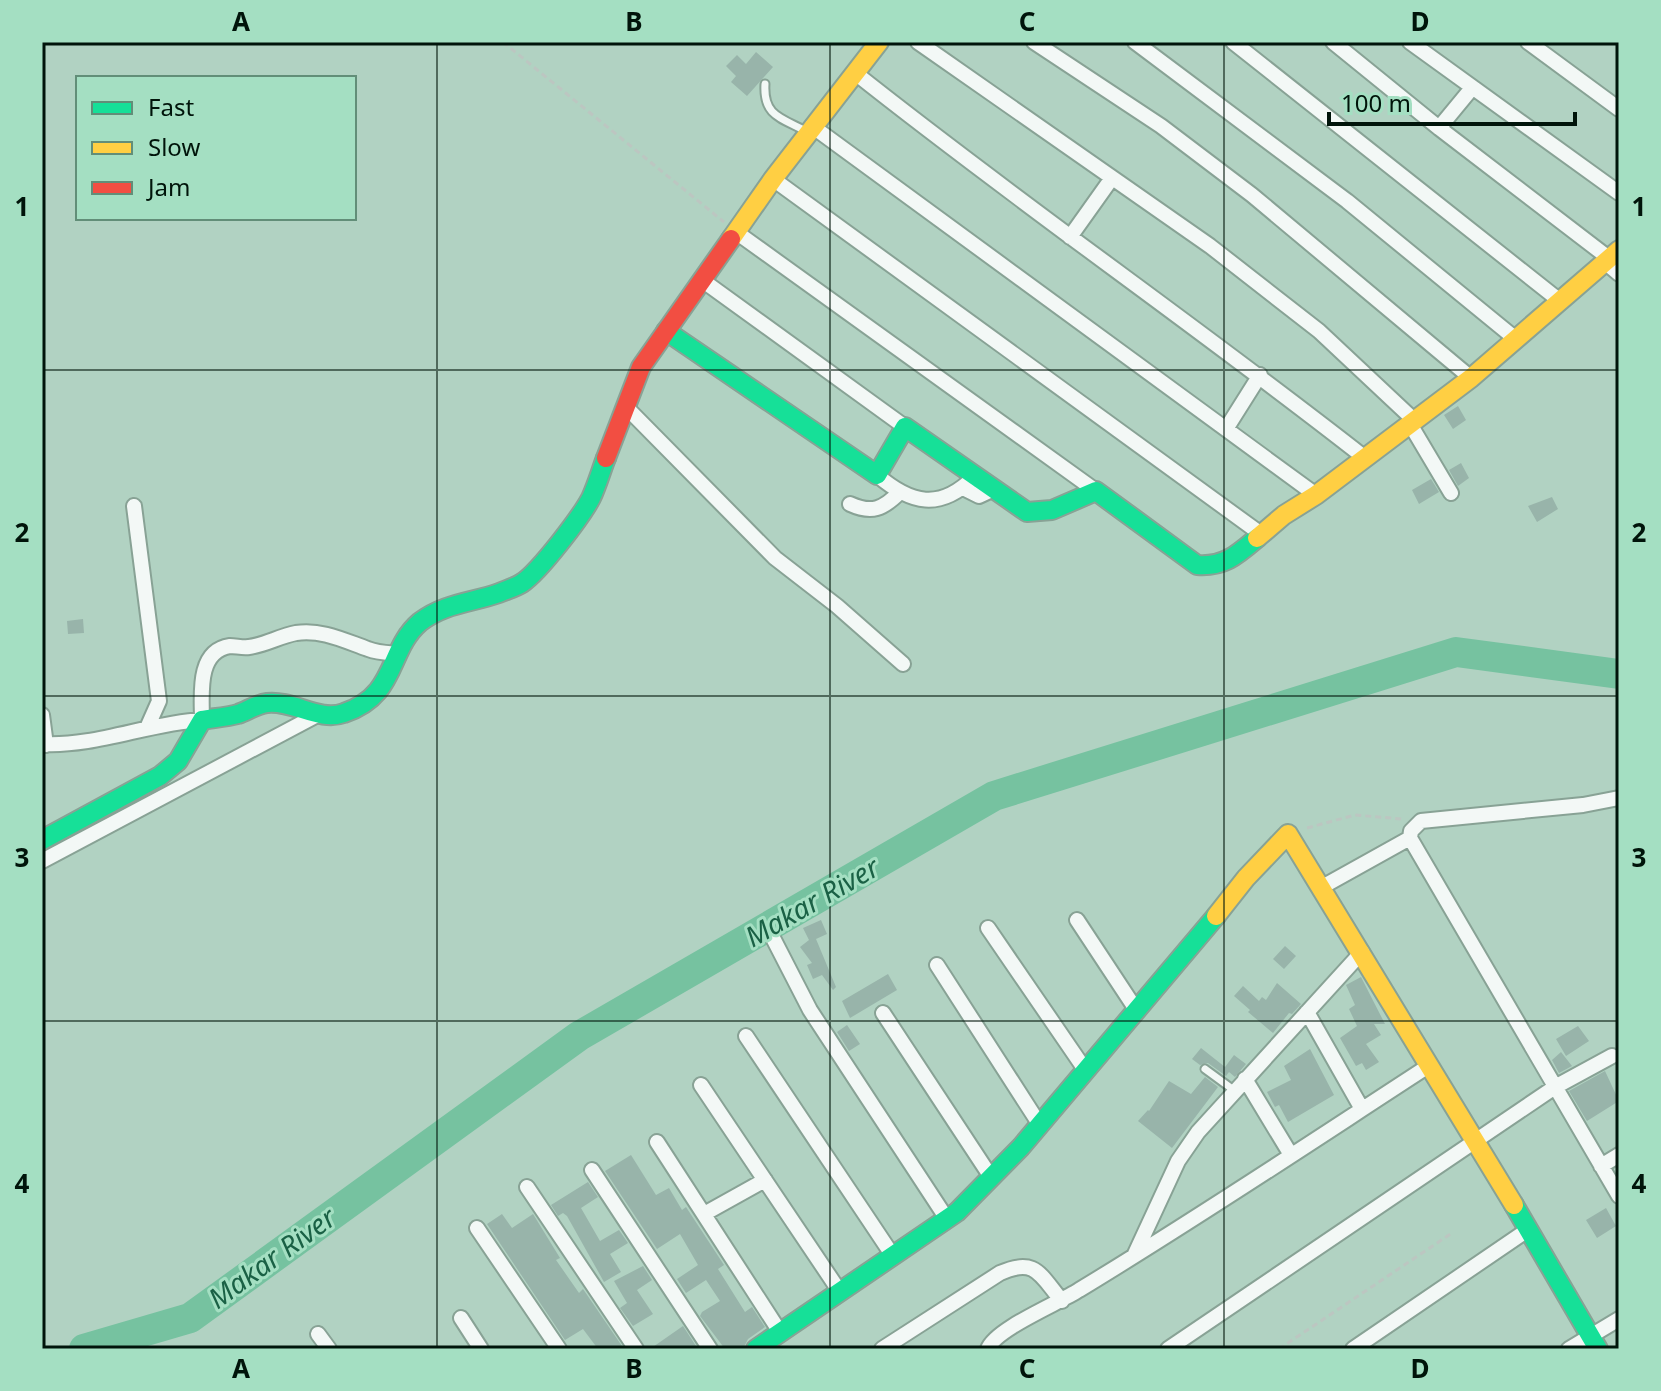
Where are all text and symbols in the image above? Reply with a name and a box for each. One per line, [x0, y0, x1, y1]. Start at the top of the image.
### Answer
text: A [232, 3, 250, 39]
text: B [625, 3, 643, 39]
text: C [1019, 3, 1035, 39]
text: D [1410, 3, 1430, 39]
legend [76, 76, 356, 220]
scale bar [1329, 76, 1575, 126]
text: 100 m [1341, 86, 1411, 119]
text: Fast [148, 90, 194, 123]
text: Slow [148, 130, 200, 163]
text: Jam [146, 170, 190, 203]
text: 1 [15, 188, 29, 224]
text: 1 [1632, 188, 1646, 224]
text: 2 [15, 514, 30, 550]
text: 2 [1632, 514, 1647, 550]
text: 3 [15, 839, 29, 875]
text: 3 [1632, 839, 1646, 875]
water label: Makar River [737, 846, 887, 955]
text: 4 [15, 1165, 30, 1201]
text: 4 [1632, 1165, 1647, 1201]
water label: Makar River [200, 1197, 344, 1316]
text: A [232, 1350, 250, 1386]
text: B [625, 1350, 643, 1386]
text: C [1019, 1350, 1035, 1386]
text: D [1410, 1350, 1430, 1386]

